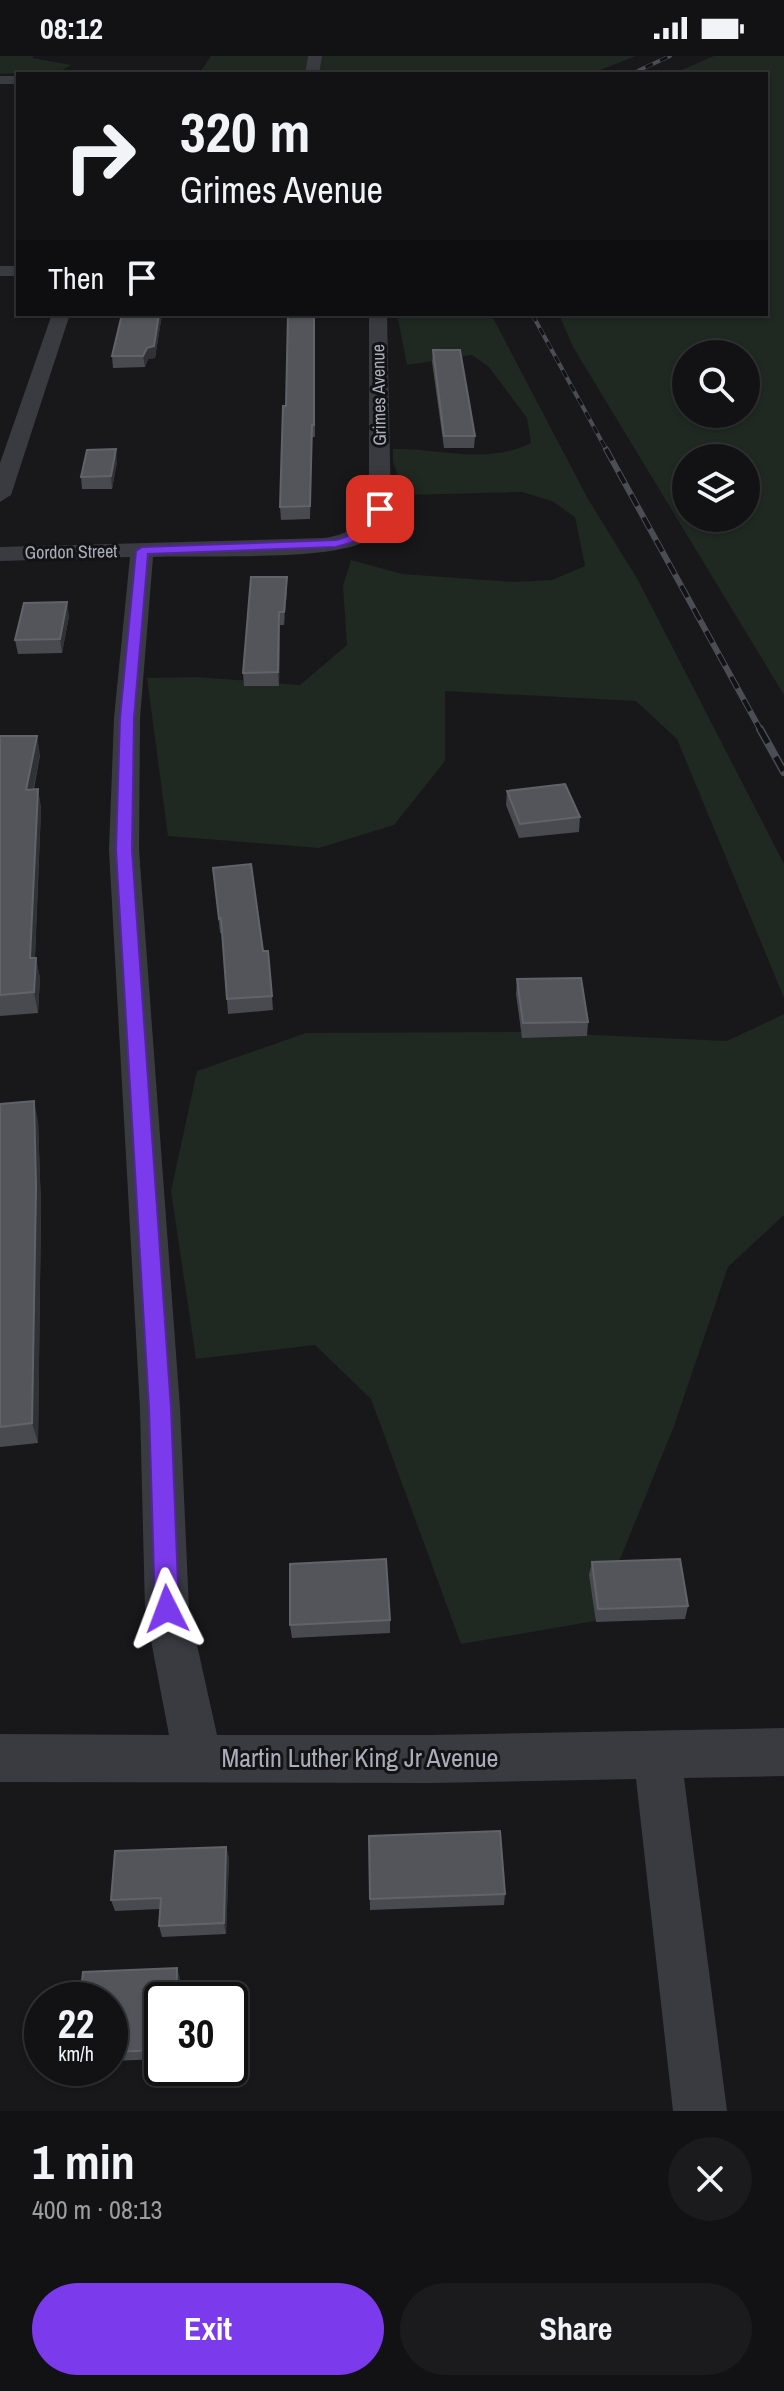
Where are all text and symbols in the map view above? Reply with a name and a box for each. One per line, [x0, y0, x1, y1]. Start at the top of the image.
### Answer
text: 08:12 [40, 8, 103, 48]
text: 320 m [180, 94, 310, 169]
icon: right [48, 104, 152, 208]
text: Grimes Avenue [180, 166, 383, 214]
icon: arrive [120, 256, 164, 300]
text: Then [48, 258, 104, 298]
map controls [672, 340, 760, 532]
button: search [672, 340, 760, 428]
street label: Grimes Avenue [365, 344, 392, 446]
button: layers [672, 444, 760, 532]
pin [346, 475, 414, 543]
icon: arrive [358, 487, 402, 531]
street label: Gordon Street [24, 538, 118, 565]
position arrow [125, 1567, 209, 1651]
street label: Martin Luther King Jr Avenue [222, 1740, 498, 1775]
speed limit sign: 30 [144, 1982, 248, 2086]
text: 22 [58, 1997, 94, 2050]
text: km/h [58, 2040, 94, 2067]
text: 1 min [32, 2129, 135, 2194]
button: close [668, 2137, 752, 2221]
text: 400 m · 08:13 [32, 2192, 162, 2227]
button: Exit [32, 2283, 384, 2375]
button: Share [400, 2283, 752, 2375]

